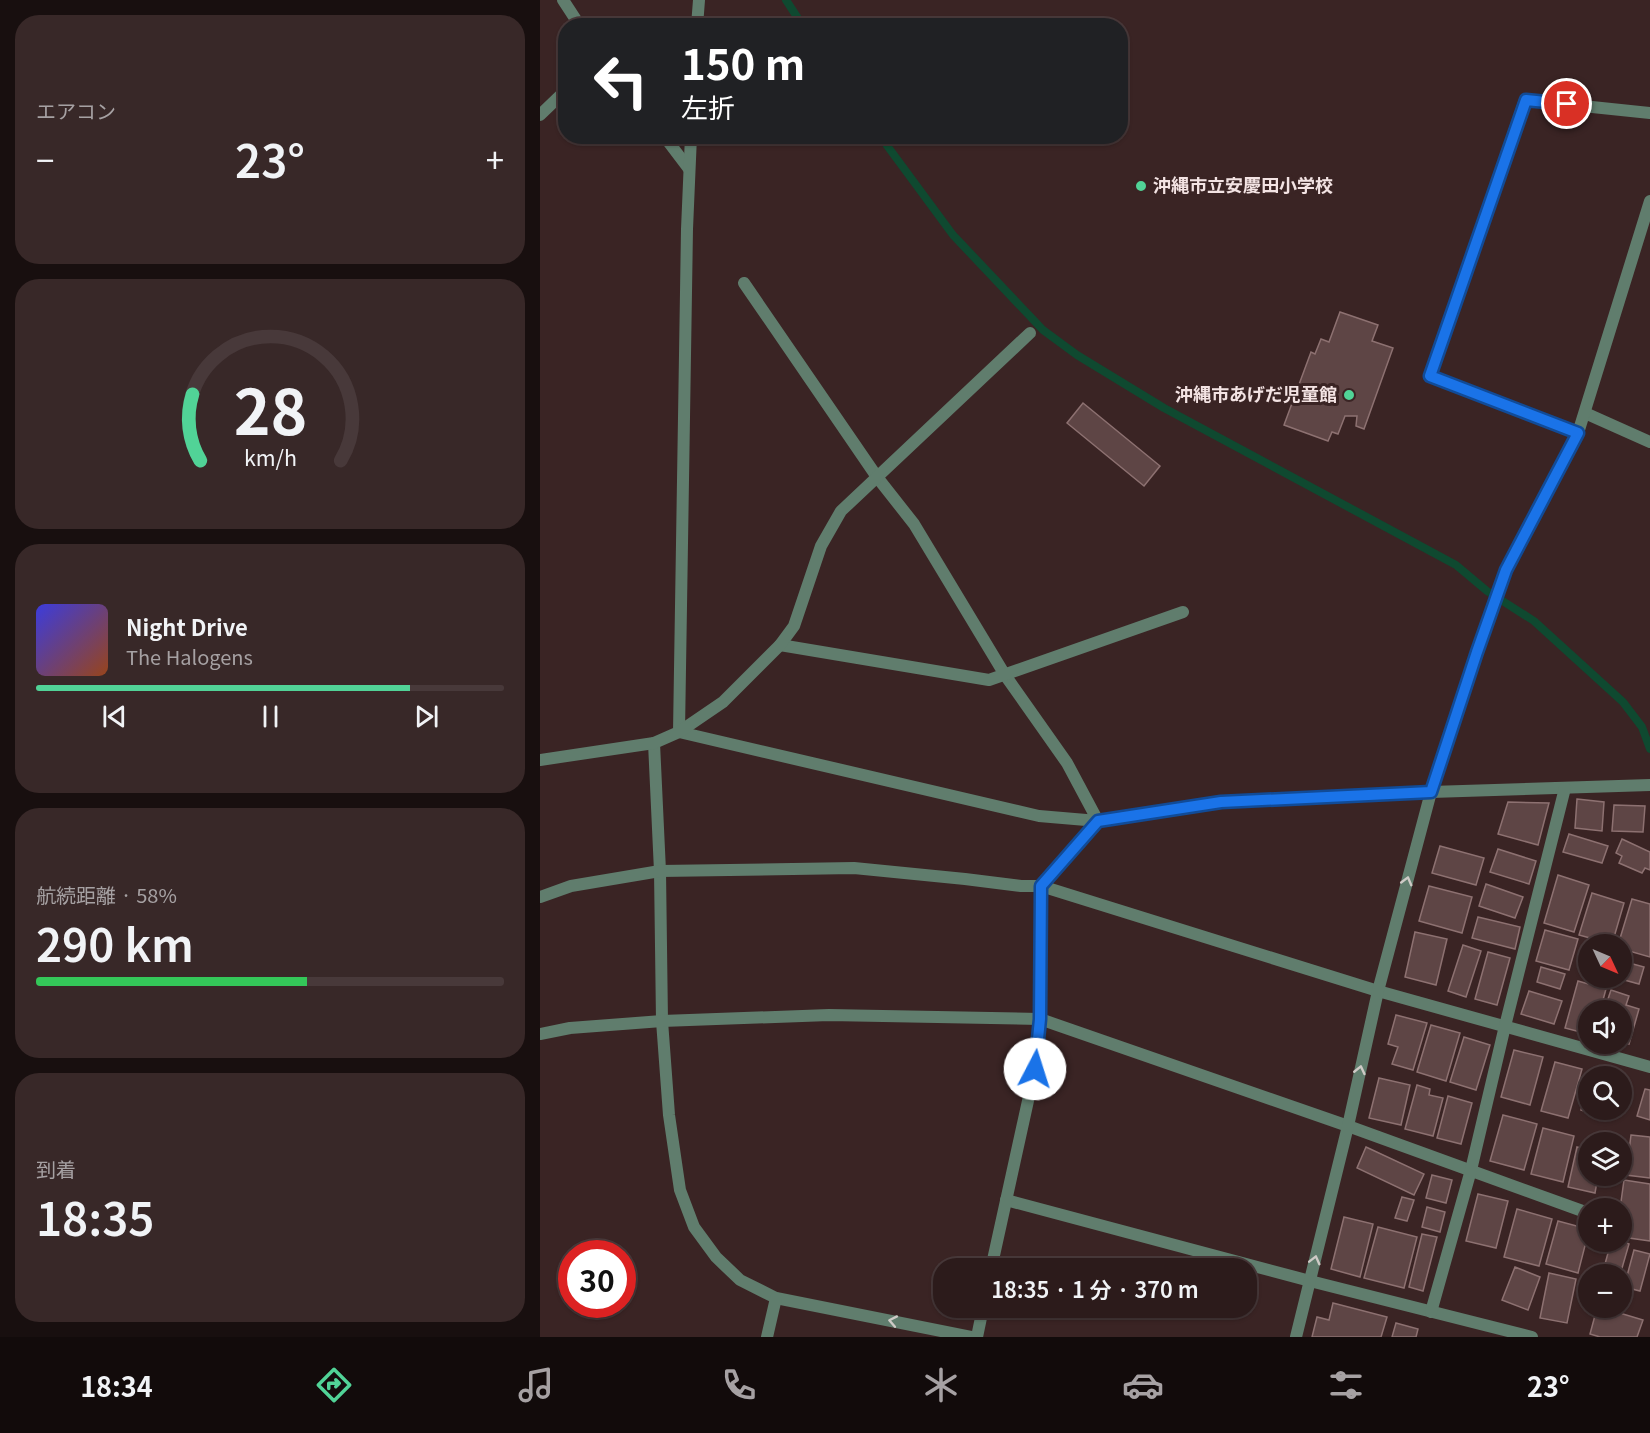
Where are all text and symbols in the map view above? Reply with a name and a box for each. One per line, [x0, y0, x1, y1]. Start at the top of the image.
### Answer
text: 150 m [681, 31, 805, 92]
icon: left [582, 42, 660, 120]
pin [1541, 78, 1592, 129]
text: 左折 [681, 87, 735, 126]
icon: arrive [1550, 87, 1583, 120]
text: エアコン [36, 96, 116, 125]
text: 23° [235, 126, 305, 191]
text: − [36, 135, 54, 183]
text: + [486, 135, 504, 183]
place label: 沖縄市立安慶田小学校 [1153, 171, 1333, 197]
marker: 沖縄市立安慶田小学校 [1134, 179, 1148, 193]
text: 28 [233, 363, 307, 453]
place label: 沖縄市あげだ児童館 [1175, 380, 1337, 406]
marker: 沖縄市あげだ児童館 [1342, 388, 1356, 402]
text: km/h [243, 442, 297, 473]
text: Night Drive [126, 610, 248, 642]
text: The Halogens [126, 642, 253, 671]
icon: previous [98, 700, 131, 733]
icon: pause [254, 700, 287, 733]
icon: next [410, 700, 443, 733]
one-way arrow [1400, 876, 1413, 886]
text: 航続距離 · 58% [36, 880, 177, 909]
text: 290 km [36, 910, 194, 975]
north arrow [1578, 934, 1632, 988]
map controls [1578, 934, 1632, 1318]
button: sound [1578, 1000, 1632, 1054]
position arrow [1003, 1037, 1067, 1101]
one-way arrow [1353, 1065, 1366, 1075]
button: search [1578, 1066, 1632, 1120]
button: layers [1578, 1132, 1632, 1186]
text: 到着 [36, 1154, 76, 1183]
text: 18:35 [36, 1184, 154, 1249]
button: + [1578, 1198, 1632, 1252]
speed limit sign: 30 [558, 1240, 636, 1318]
one-way arrow [1308, 1255, 1321, 1265]
button: − [1578, 1264, 1632, 1318]
text: 18:35 · 1 分 · 370 m [991, 1272, 1199, 1304]
one-way arrow [889, 1315, 899, 1328]
icon: directions [313, 1364, 355, 1406]
icon: music [515, 1364, 557, 1406]
icon: phone [718, 1364, 760, 1406]
icon: climate [920, 1364, 962, 1406]
icon: car [1122, 1364, 1164, 1406]
icon: filters [1325, 1364, 1367, 1406]
text: 18:34 [80, 1366, 153, 1405]
text: 23° [1527, 1366, 1570, 1405]

